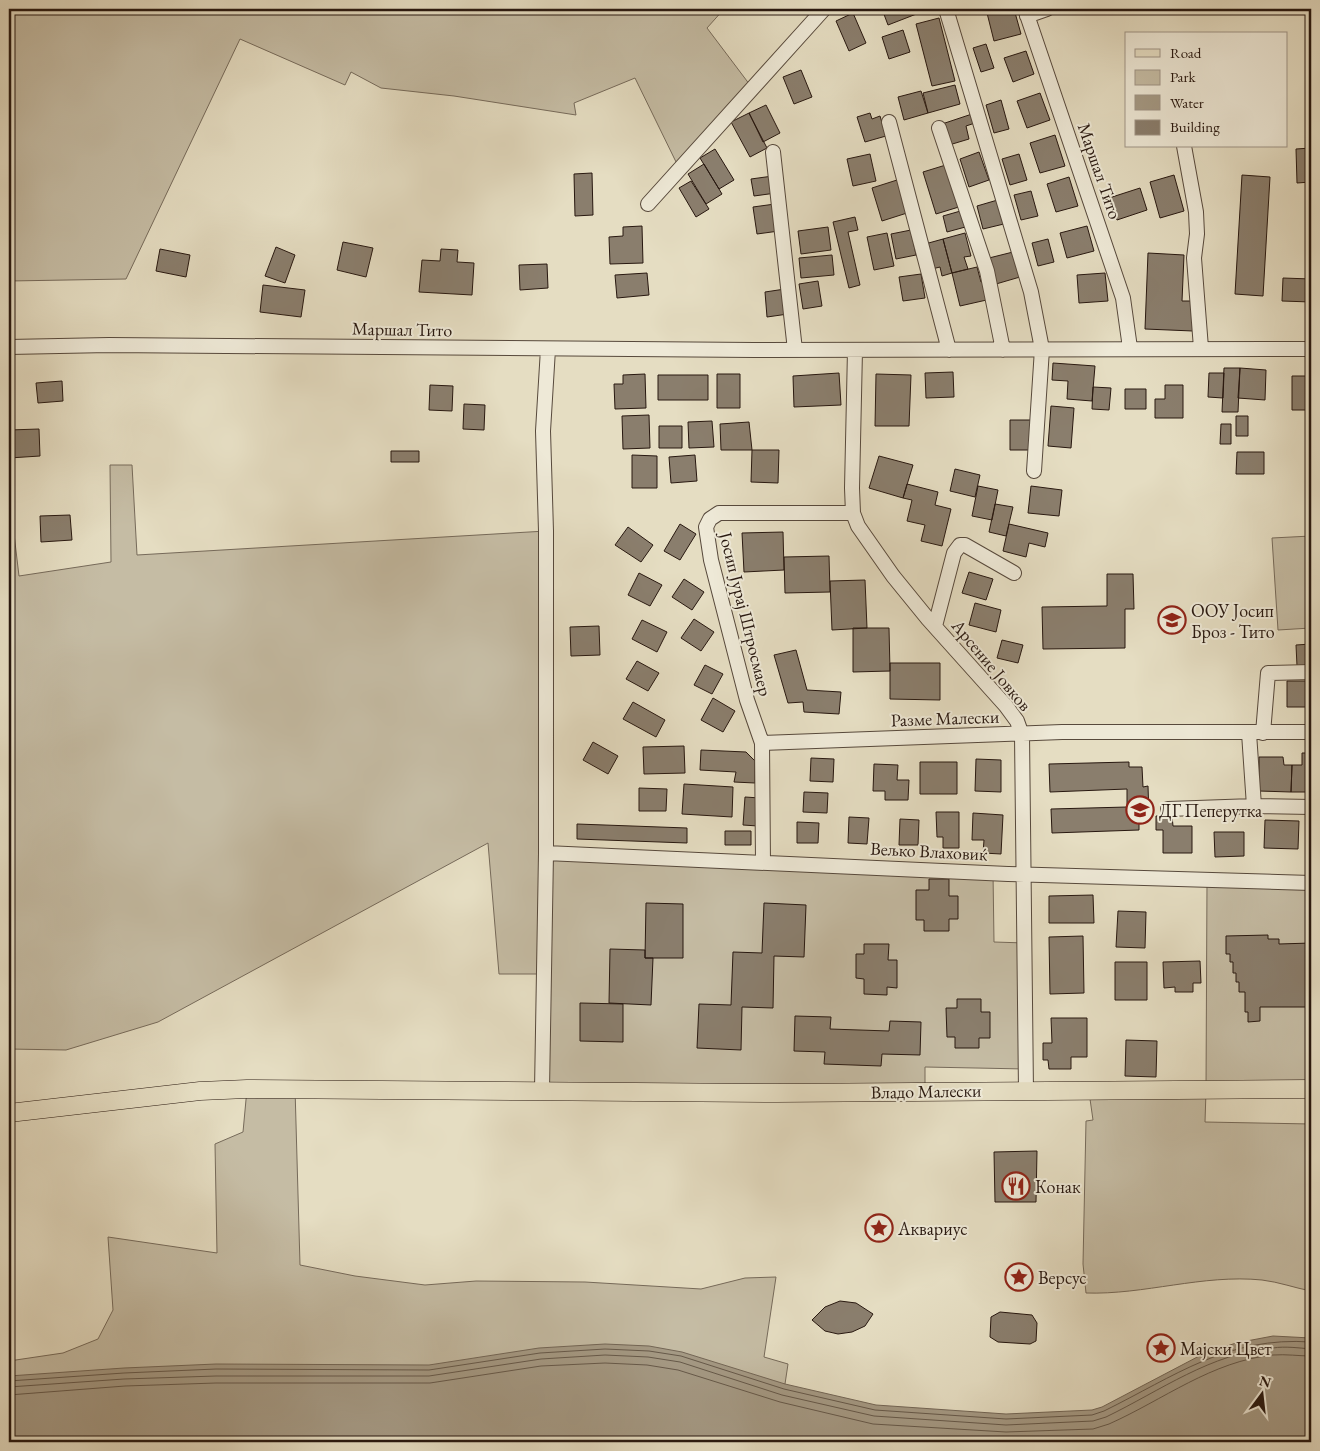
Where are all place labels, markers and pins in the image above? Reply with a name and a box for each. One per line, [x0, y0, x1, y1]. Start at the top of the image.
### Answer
place label: ООУ Јосип Броз - Тито [1191, 599, 1275, 643]
school or university icon: ООУ Јосип Броз - Тито [1157, 605, 1187, 635]
school or university icon: ДГ Пеперутка [1125, 795, 1155, 825]
place label: ДГ Пеперутка [1159, 799, 1263, 822]
restaurant icon: Конак [1001, 1171, 1031, 1201]
place label: Конак [1035, 1175, 1081, 1198]
place icon: Аквариус [864, 1213, 894, 1243]
place label: Аквариус [897, 1217, 967, 1240]
place icon: Версус [1004, 1262, 1034, 1292]
place label: Версус [1038, 1266, 1087, 1289]
place icon: Мајски Цвет [1146, 1333, 1176, 1363]
place label: Мајски Цвет [1180, 1337, 1272, 1360]

